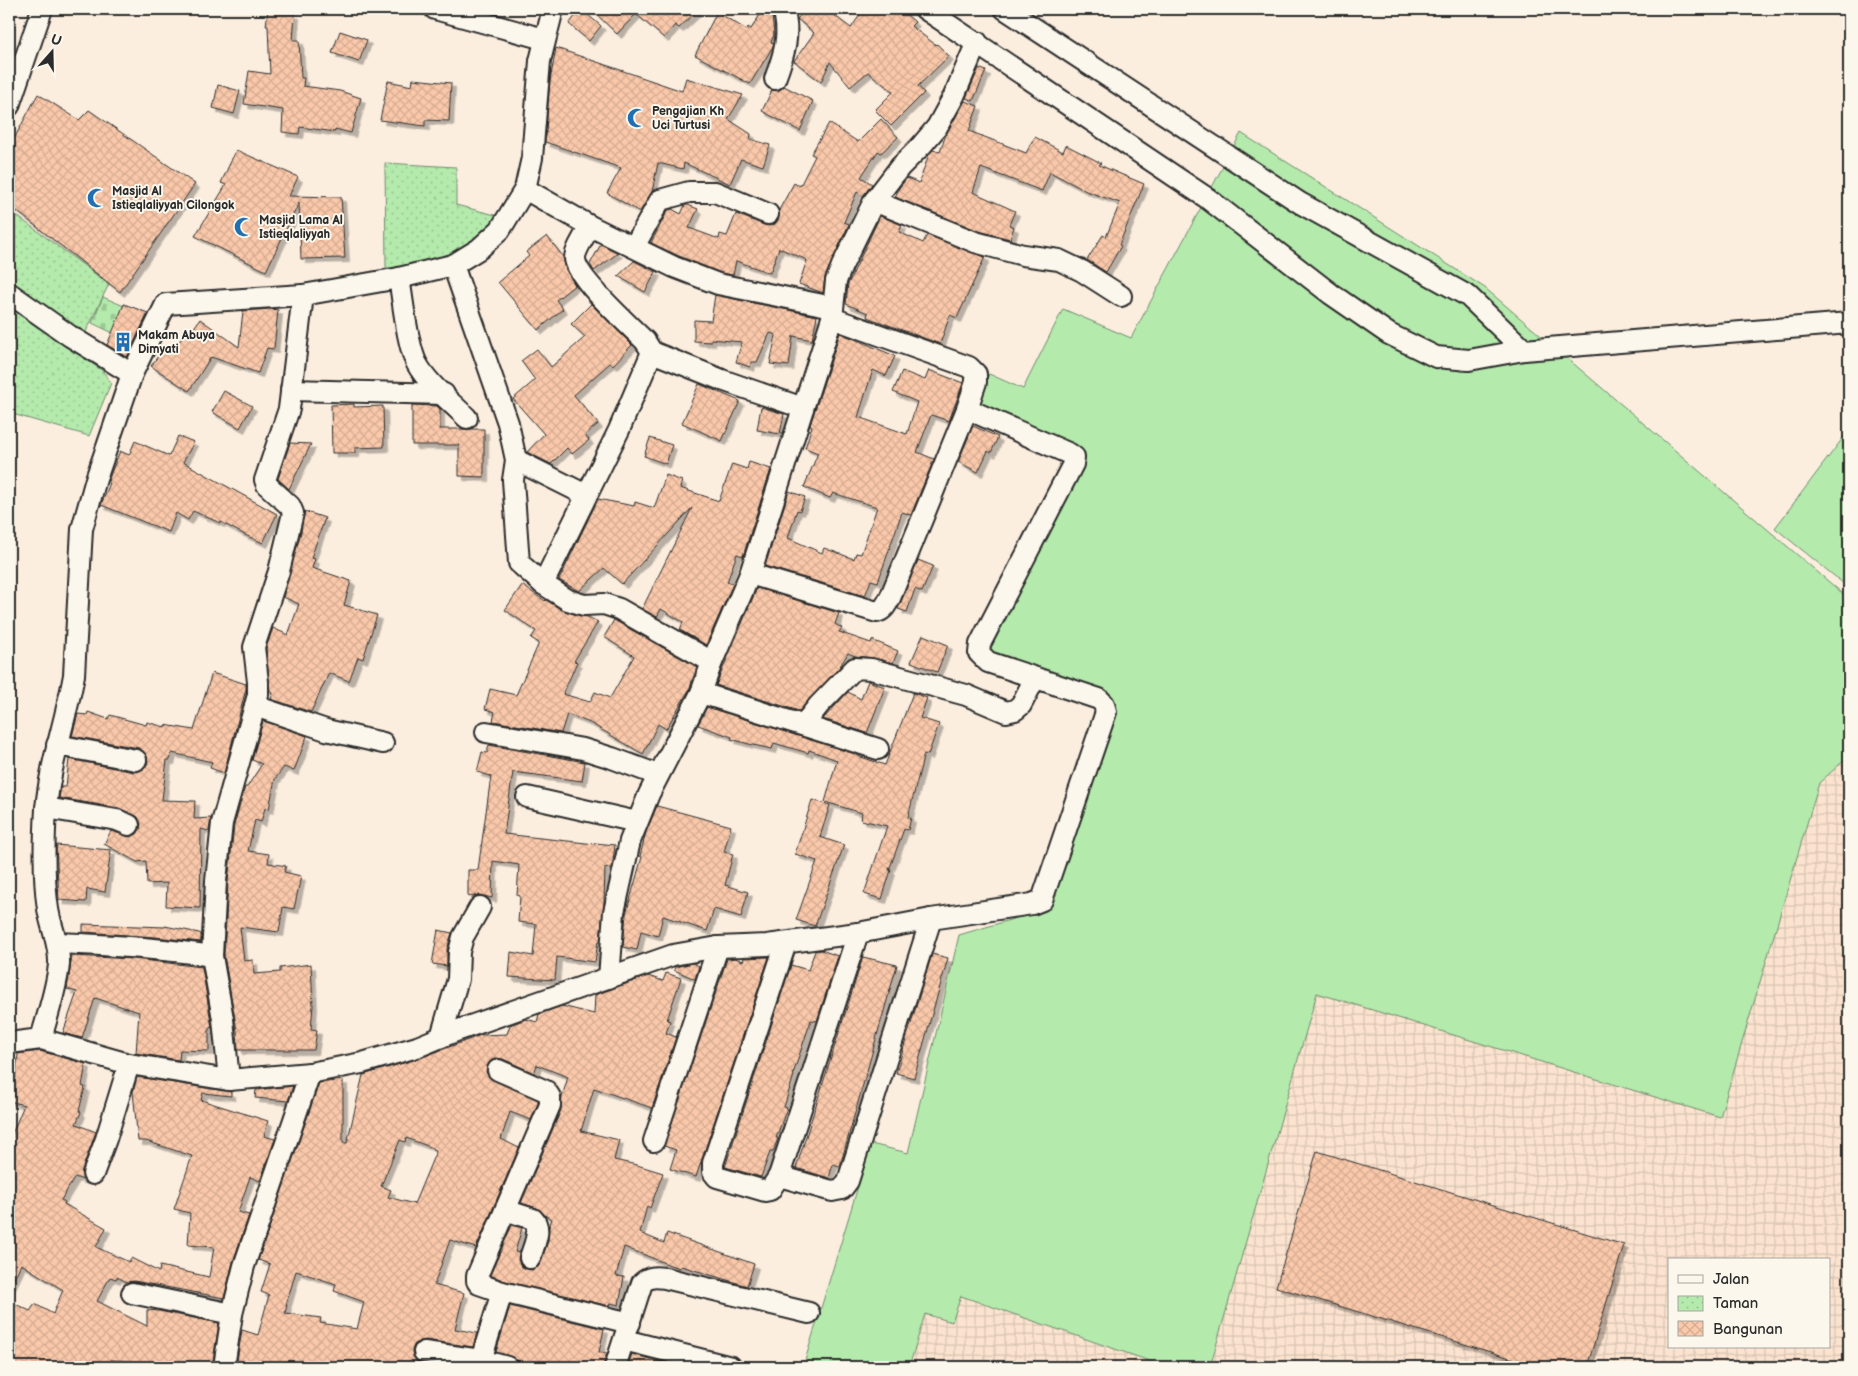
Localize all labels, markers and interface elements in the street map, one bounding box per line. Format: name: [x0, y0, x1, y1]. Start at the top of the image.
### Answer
north arrow: [28, 28, 78, 78]
text: U: [49, 31, 64, 50]
place label: Pengajian Kh Uci Turtusi: [652, 104, 724, 133]
mosque icon: Pengajian Kh Uci Turtusi: [626, 107, 648, 129]
place label: Masjid Al Istieqlaliyyah Cilongok: [112, 184, 235, 213]
mosque icon: Masjid Al Istieqlaliyyah Cilongok: [86, 187, 108, 209]
place label: Masjid Lama Al Istieqlaliyyah: [259, 213, 343, 242]
mosque icon: Masjid Lama Al Istieqlaliyyah: [233, 216, 255, 238]
place label: Makam Abuya Dimyati: [138, 328, 215, 357]
building icon: Makam Abuya Dimyati: [112, 331, 134, 353]
legend: [1668, 1258, 1830, 1348]
text: Jalan: [1713, 1270, 1749, 1289]
text: Taman: [1713, 1294, 1758, 1313]
text: Bangunan: [1713, 1320, 1783, 1339]

